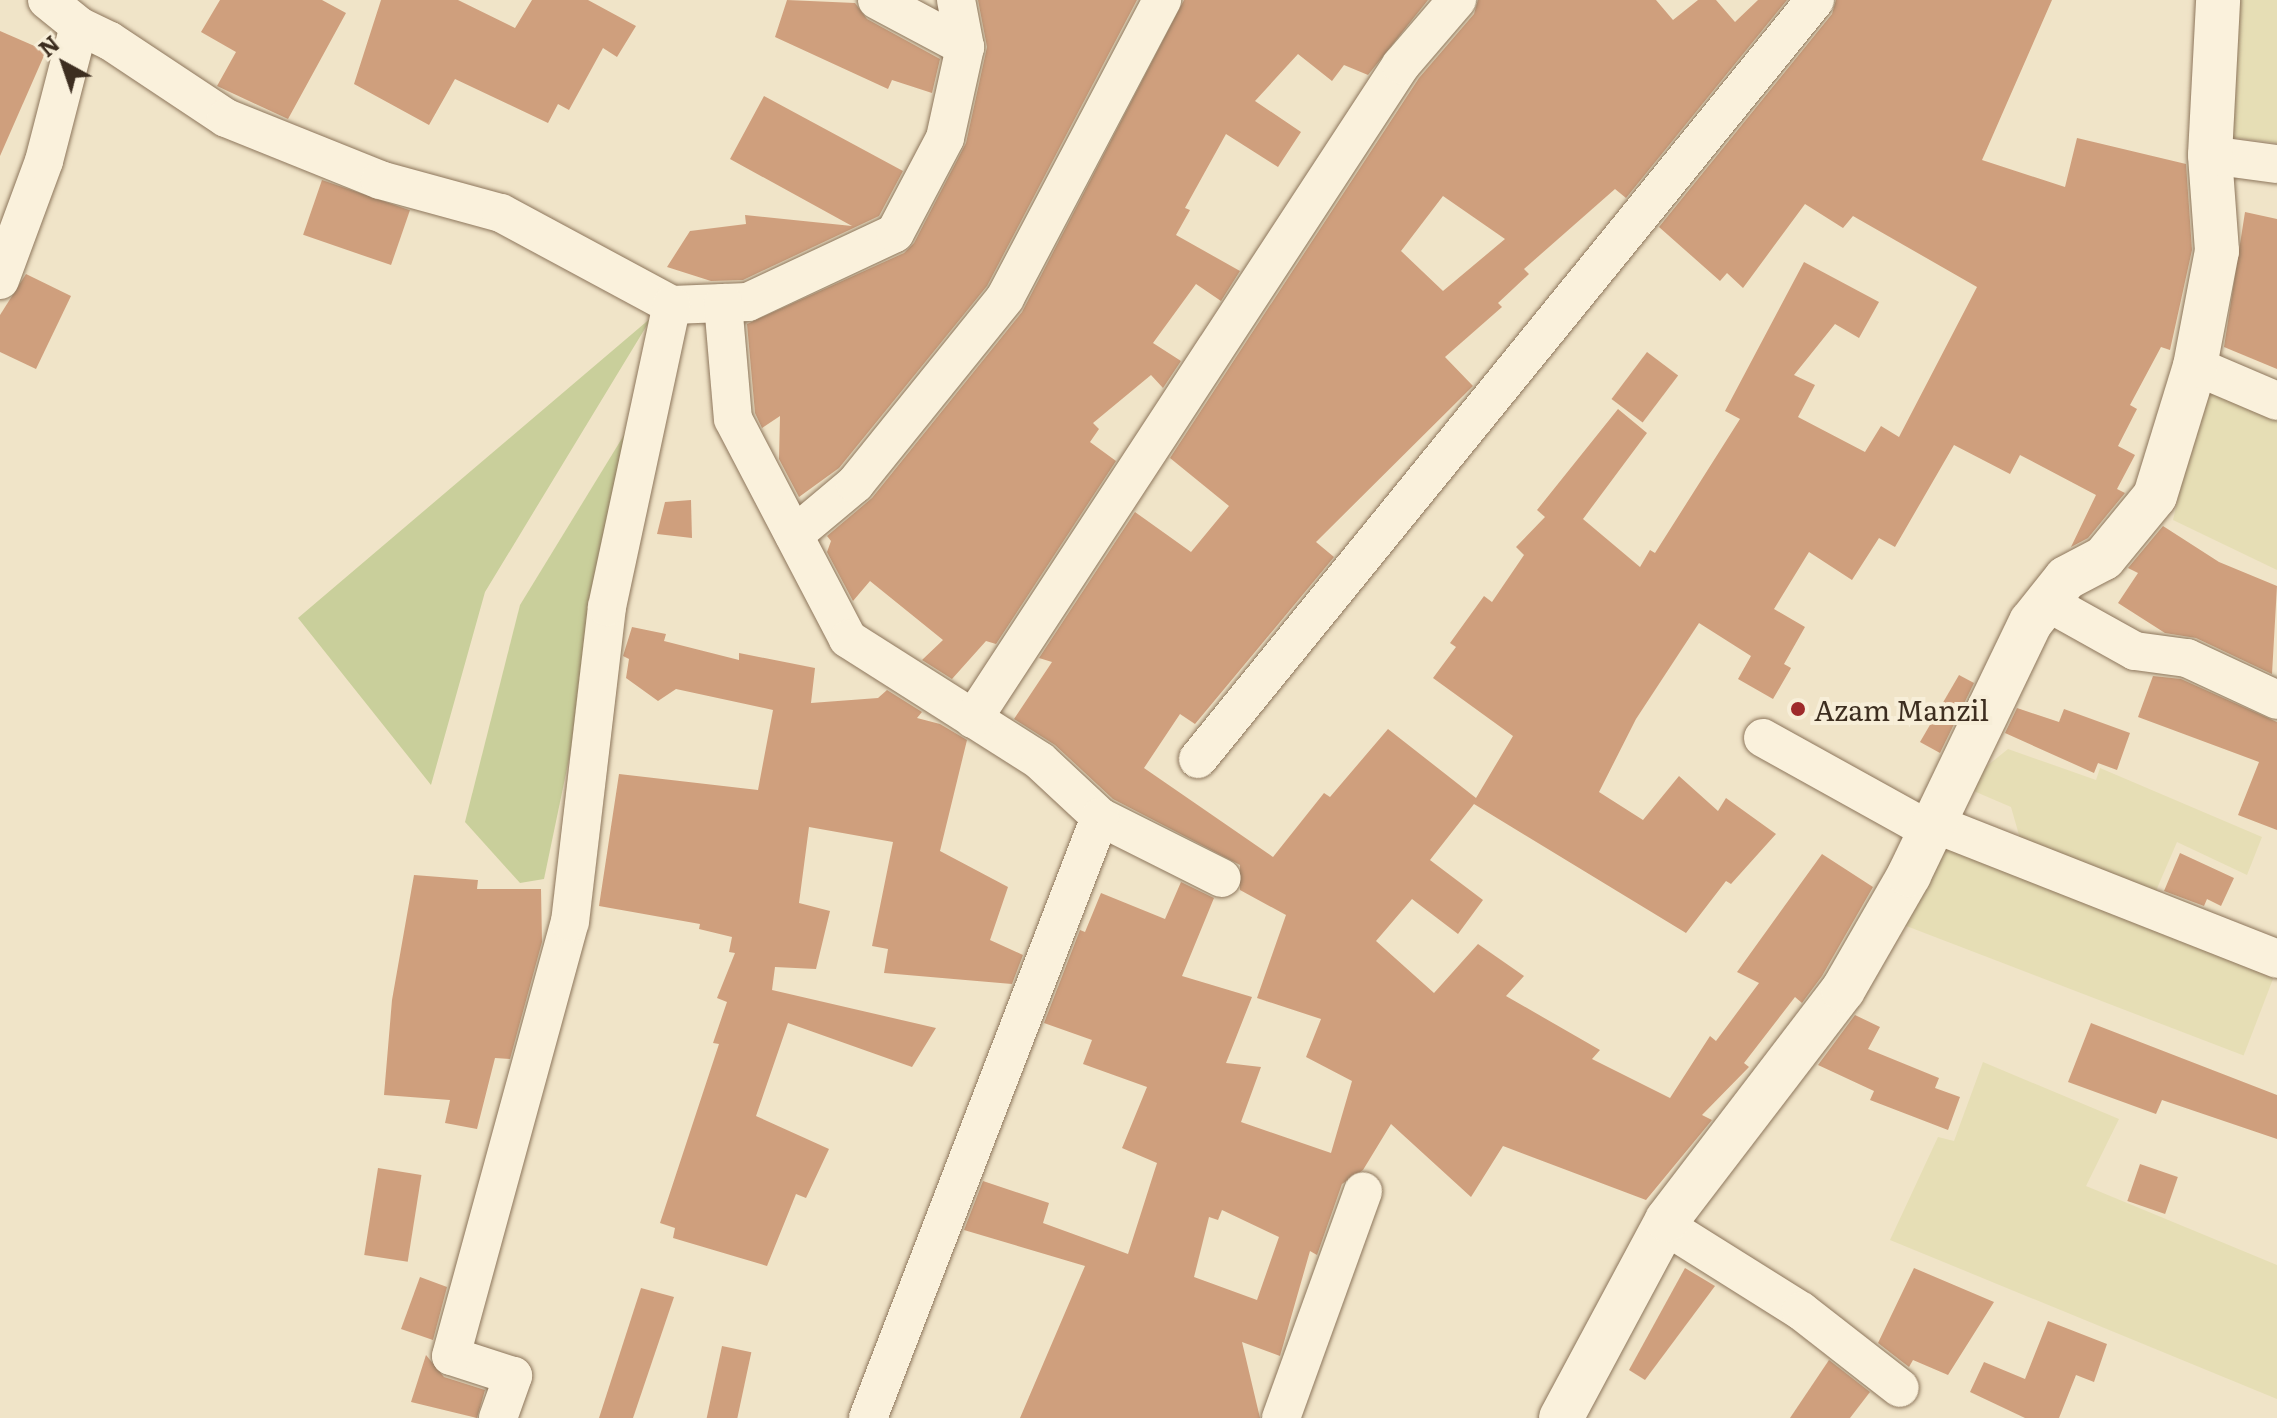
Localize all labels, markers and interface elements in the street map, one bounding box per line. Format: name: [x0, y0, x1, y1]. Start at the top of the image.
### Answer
north arrow: [24, 24, 104, 104]
text: N: [31, 27, 66, 64]
place label: Azam Manzil: [1814, 692, 1989, 726]
marker: Azam Manzil: [1789, 700, 1807, 718]

